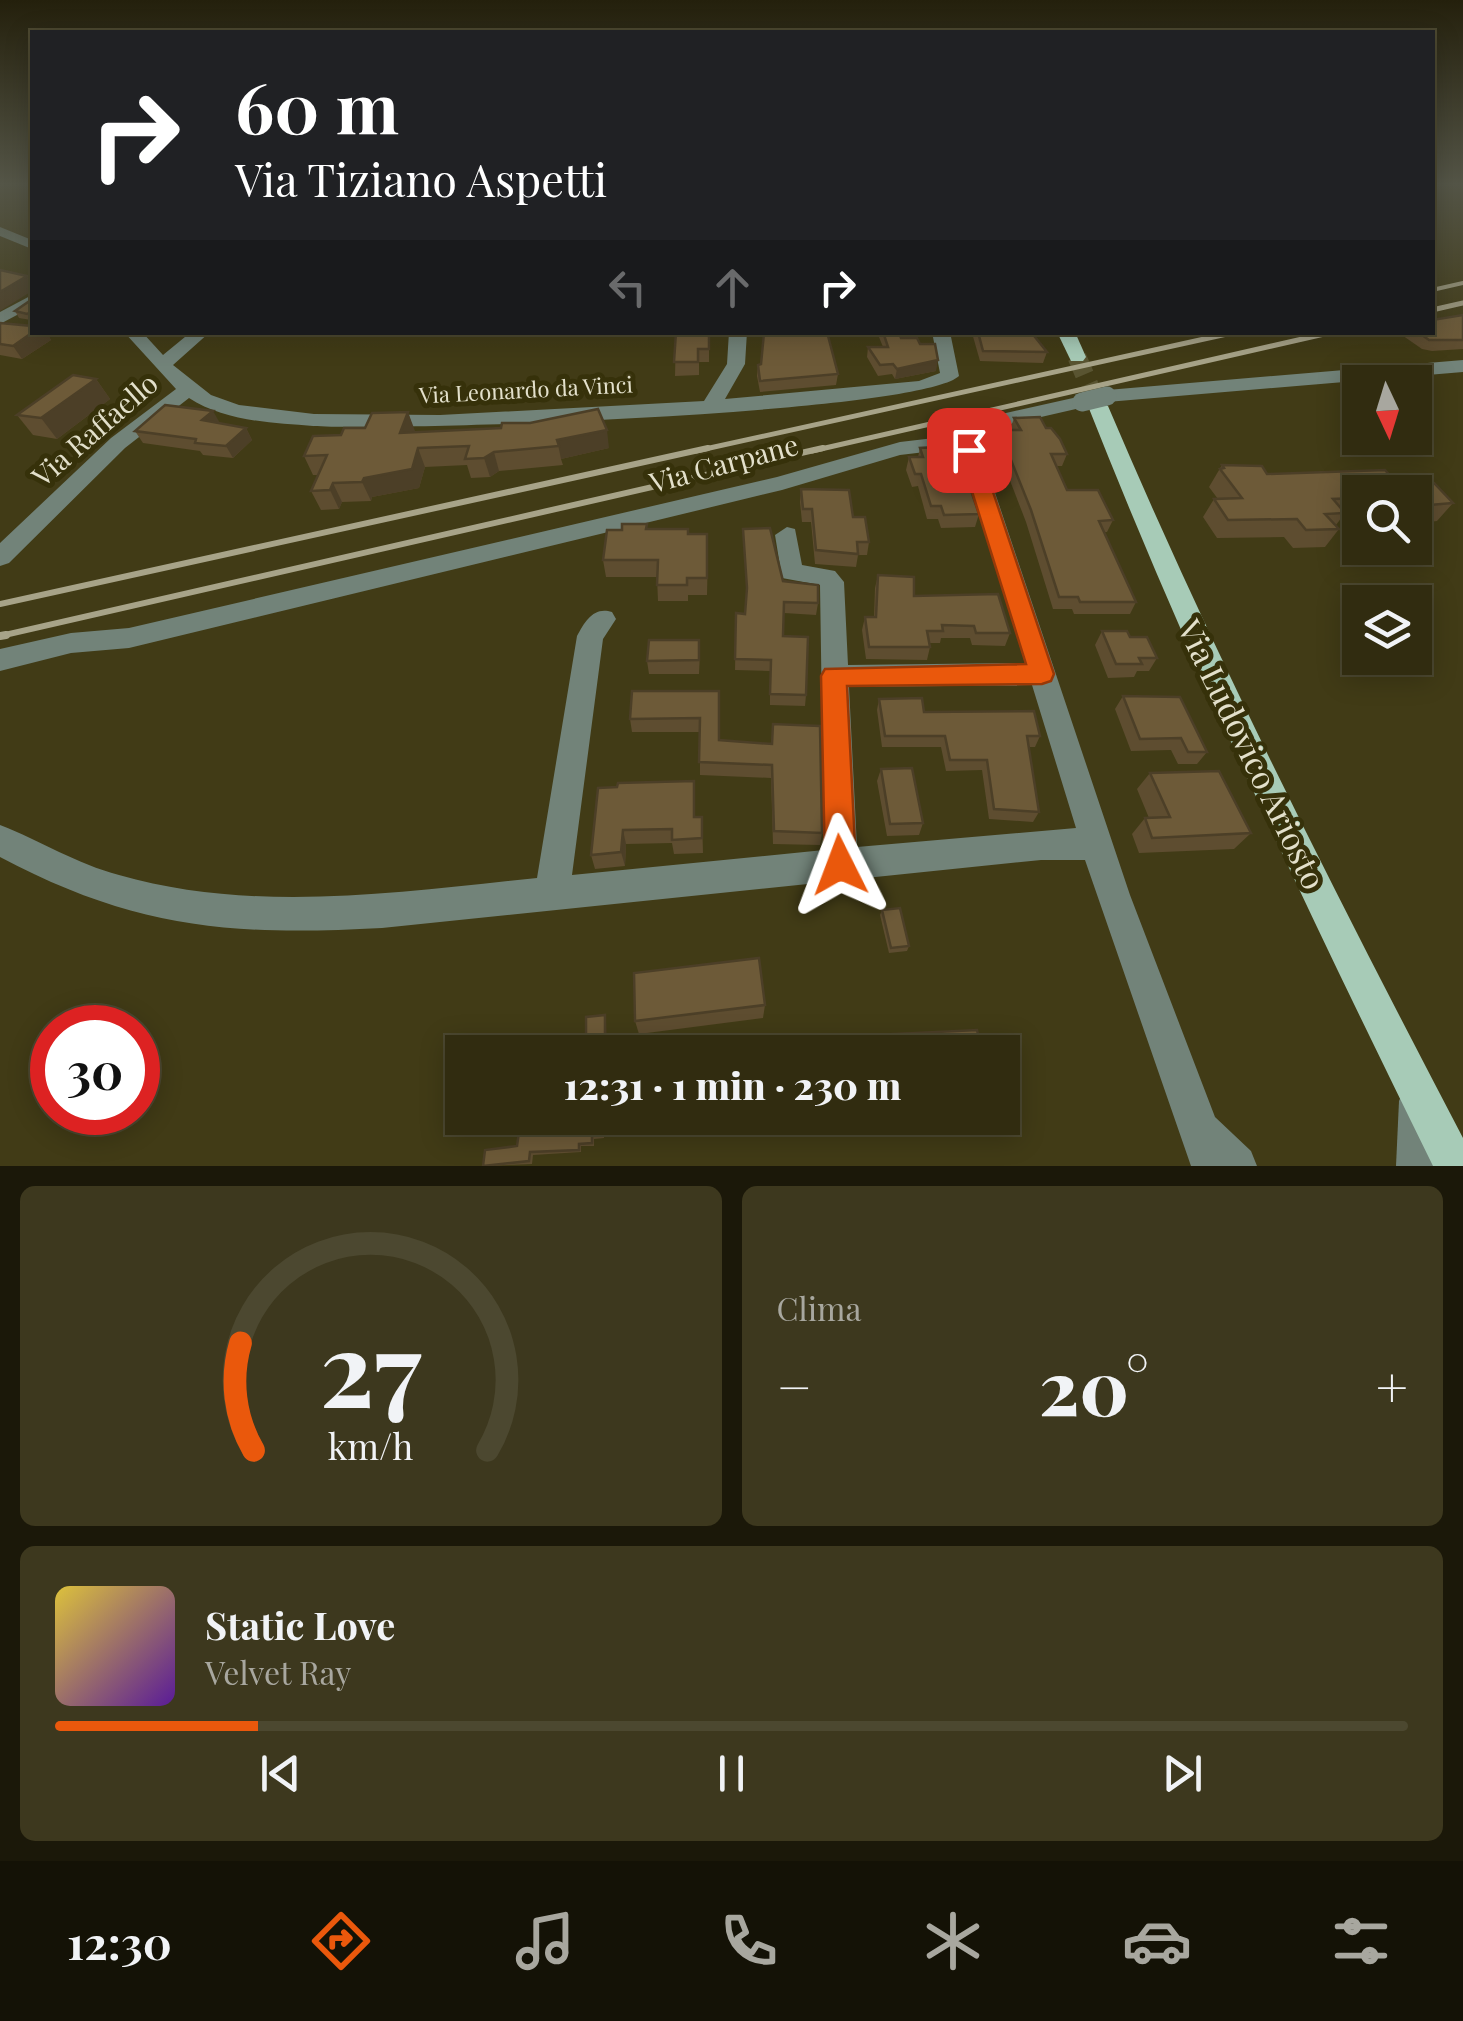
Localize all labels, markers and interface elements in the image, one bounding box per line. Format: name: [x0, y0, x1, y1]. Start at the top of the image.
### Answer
text: 60 m: [235, 58, 399, 152]
icon: right: [70, 70, 200, 200]
text: Via Tiziano Aspetti: [235, 148, 607, 208]
icon: left: [600, 260, 655, 315]
icon: ahead: [705, 260, 760, 315]
icon: right: [810, 260, 865, 315]
street label: Via Raffaello: [23, 364, 165, 494]
north arrow: [1342, 365, 1432, 455]
map controls: [1342, 365, 1432, 675]
street label: Via Leonardo da Vinci: [417, 368, 634, 410]
pin: [927, 408, 1012, 493]
icon: arrive: [942, 423, 997, 478]
street label: Via Carpane: [644, 425, 802, 500]
button: search: [1342, 475, 1432, 565]
button: layers: [1342, 585, 1432, 675]
street label: Via Ludovico Ariosto: [1169, 611, 1337, 896]
position arrow: [788, 813, 892, 917]
speed limit sign: 30: [30, 1005, 160, 1135]
text: 12:31 · 1 min · 230 m: [564, 1059, 901, 1110]
text: Clima: [777, 1286, 861, 1329]
text: 27: [320, 1295, 422, 1434]
text: 20°: [1039, 1335, 1149, 1435]
text: −: [777, 1348, 812, 1422]
text: +: [1376, 1348, 1408, 1422]
text: km/h: [328, 1421, 414, 1469]
text: Static Love: [205, 1599, 395, 1650]
text: Velvet Ray: [205, 1650, 352, 1693]
icon: previous: [253, 1746, 308, 1801]
icon: pause: [704, 1746, 759, 1801]
icon: next: [1155, 1746, 1210, 1801]
icon: directions: [306, 1906, 376, 1976]
icon: music: [510, 1906, 580, 1976]
icon: phone: [714, 1906, 784, 1976]
icon: climate: [918, 1906, 988, 1976]
icon: car: [1122, 1906, 1192, 1976]
icon: filters: [1326, 1906, 1396, 1976]
text: 12:30: [67, 1911, 172, 1971]

